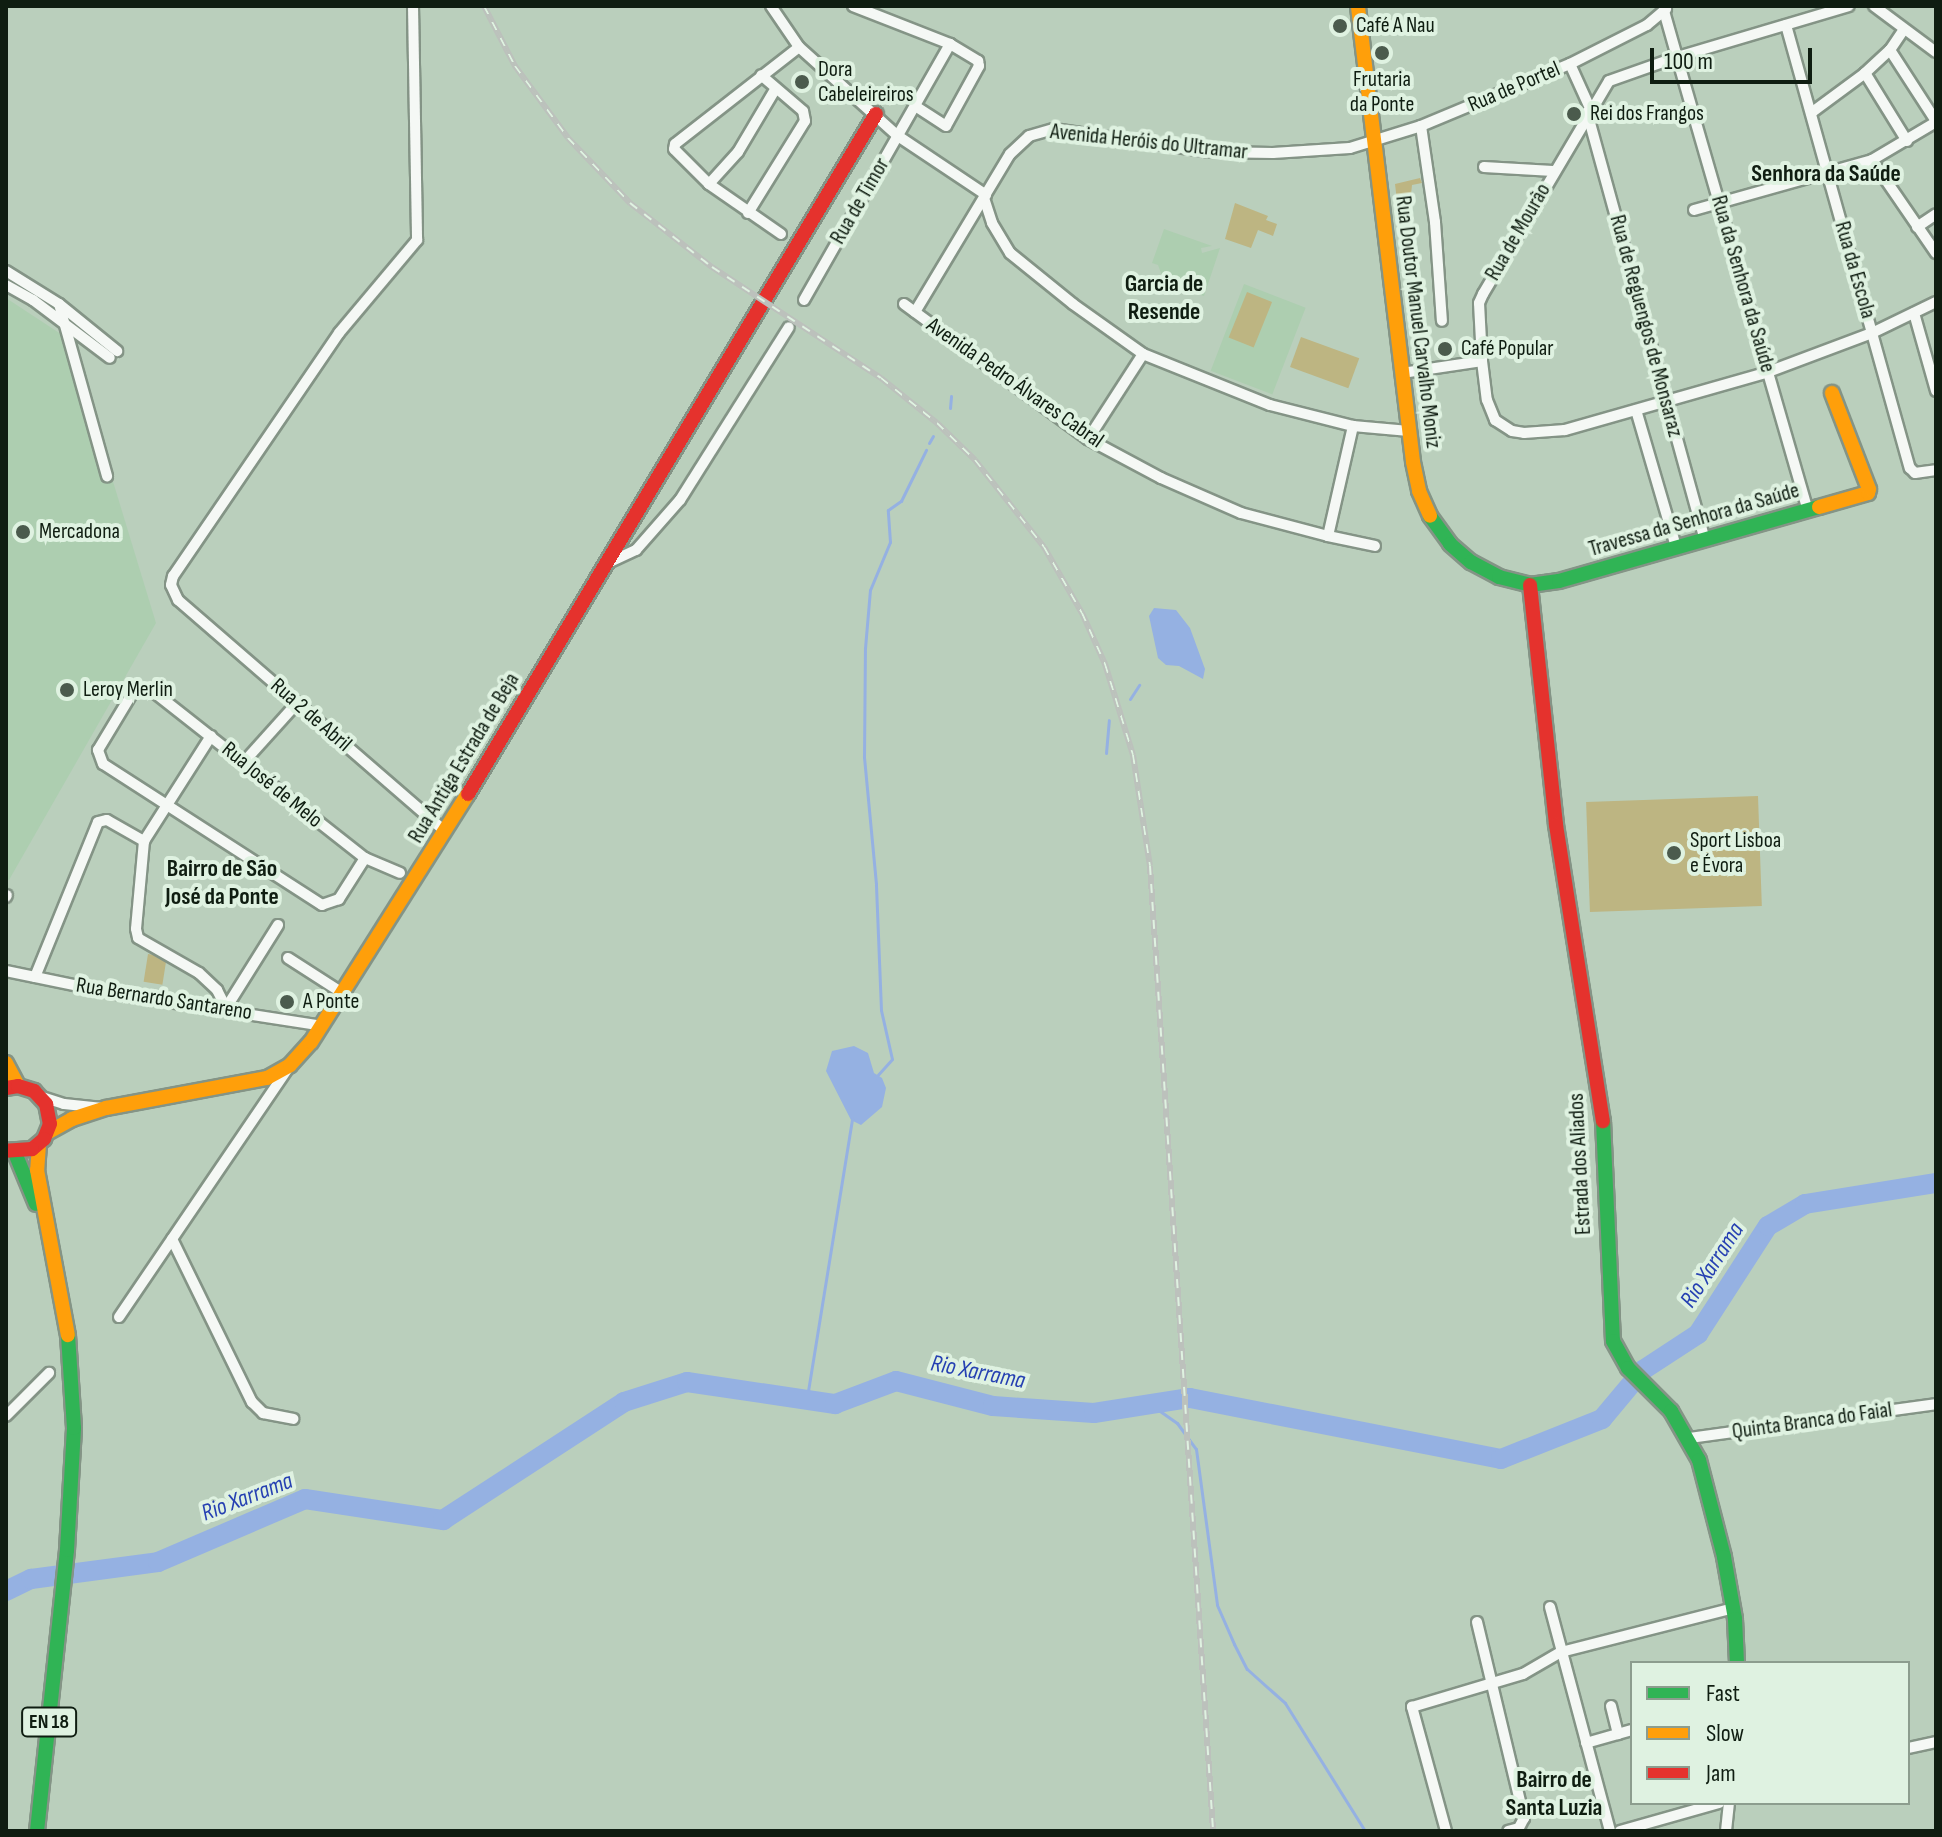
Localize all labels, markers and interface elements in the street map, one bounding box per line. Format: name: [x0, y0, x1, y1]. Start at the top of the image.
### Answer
place label: Café A Nau: [1356, 13, 1435, 39]
marker: Café A Nau: [1331, 17, 1349, 35]
scale bar: [1654, 32, 1816, 82]
marker: Frutaria da Ponte: [1373, 44, 1391, 62]
text: 100 m: [1664, 47, 1713, 76]
place label: Dora Cabeleireiros: [818, 56, 914, 108]
street label: Rua de Portel: [1464, 56, 1564, 118]
place label: Frutaria da Ponte: [1350, 66, 1414, 118]
marker: Dora Cabeleireiros: [793, 73, 811, 91]
place label: Rei dos Frangos: [1590, 101, 1704, 127]
marker: Rei dos Frangos: [1565, 105, 1583, 123]
street label: Avenida Heróis do Ultramar: [1049, 119, 1249, 165]
street label: Rua de Timor: [825, 153, 895, 249]
district label: Senhora da Saúde: [1751, 160, 1901, 188]
street label: Rua de Mourão: [1480, 179, 1556, 285]
street label: Rua da Senhora da Saúde: [1705, 192, 1781, 376]
street label: Rua Doutor Manuel Carvalho Moniz: [1389, 194, 1447, 450]
street label: Rua de Reguengos de Monsaraz: [1604, 212, 1688, 440]
street label: Rua da Escola: [1829, 218, 1881, 322]
district label: Garcia de Resende: [1125, 270, 1203, 326]
street label: Avenida Pedro Álvares Cabral: [921, 312, 1109, 454]
place label: Café Popular: [1461, 336, 1554, 362]
marker: Café Popular: [1436, 340, 1454, 358]
street label: Travessa da Senhora da Saúde: [1586, 477, 1802, 563]
place label: Mercadona: [39, 519, 120, 545]
marker: Mercadona: [14, 523, 32, 541]
street label: Rua Antiga Estrada de Beja: [403, 668, 525, 848]
street label: Rua 2 de Abril: [265, 673, 357, 757]
place label: Leroy Merlin: [83, 677, 173, 703]
marker: Leroy Merlin: [58, 681, 76, 699]
street label: Rua José de Melo: [216, 736, 328, 834]
place label: Sport Lisboa e Évora: [1690, 827, 1781, 878]
marker: Sport Lisboa e Évora: [1665, 844, 1683, 862]
district label: Bairro de São José da Ponte: [165, 855, 279, 911]
street label: Rua Bernardo Santareno: [74, 972, 254, 1026]
place label: A Ponte: [303, 989, 359, 1015]
marker: A Ponte: [278, 993, 296, 1011]
street label: Estrada dos Aliados: [1563, 1092, 1597, 1236]
water label: Rio Xarrama: [1674, 1217, 1750, 1313]
water label: Rio Xarrama: [928, 1349, 1028, 1395]
street label: Quinta Branca do Faial: [1730, 1397, 1894, 1445]
water label: Rio Xarrama: [197, 1466, 297, 1528]
legend: [1630, 1661, 1910, 1805]
text: Fast: [1706, 1679, 1740, 1708]
road number: EN 18: [21, 1706, 77, 1738]
text: Slow: [1706, 1719, 1744, 1748]
text: Jam: [1706, 1759, 1736, 1788]
district label: Bairro de Santa Luzia: [1506, 1766, 1602, 1822]

